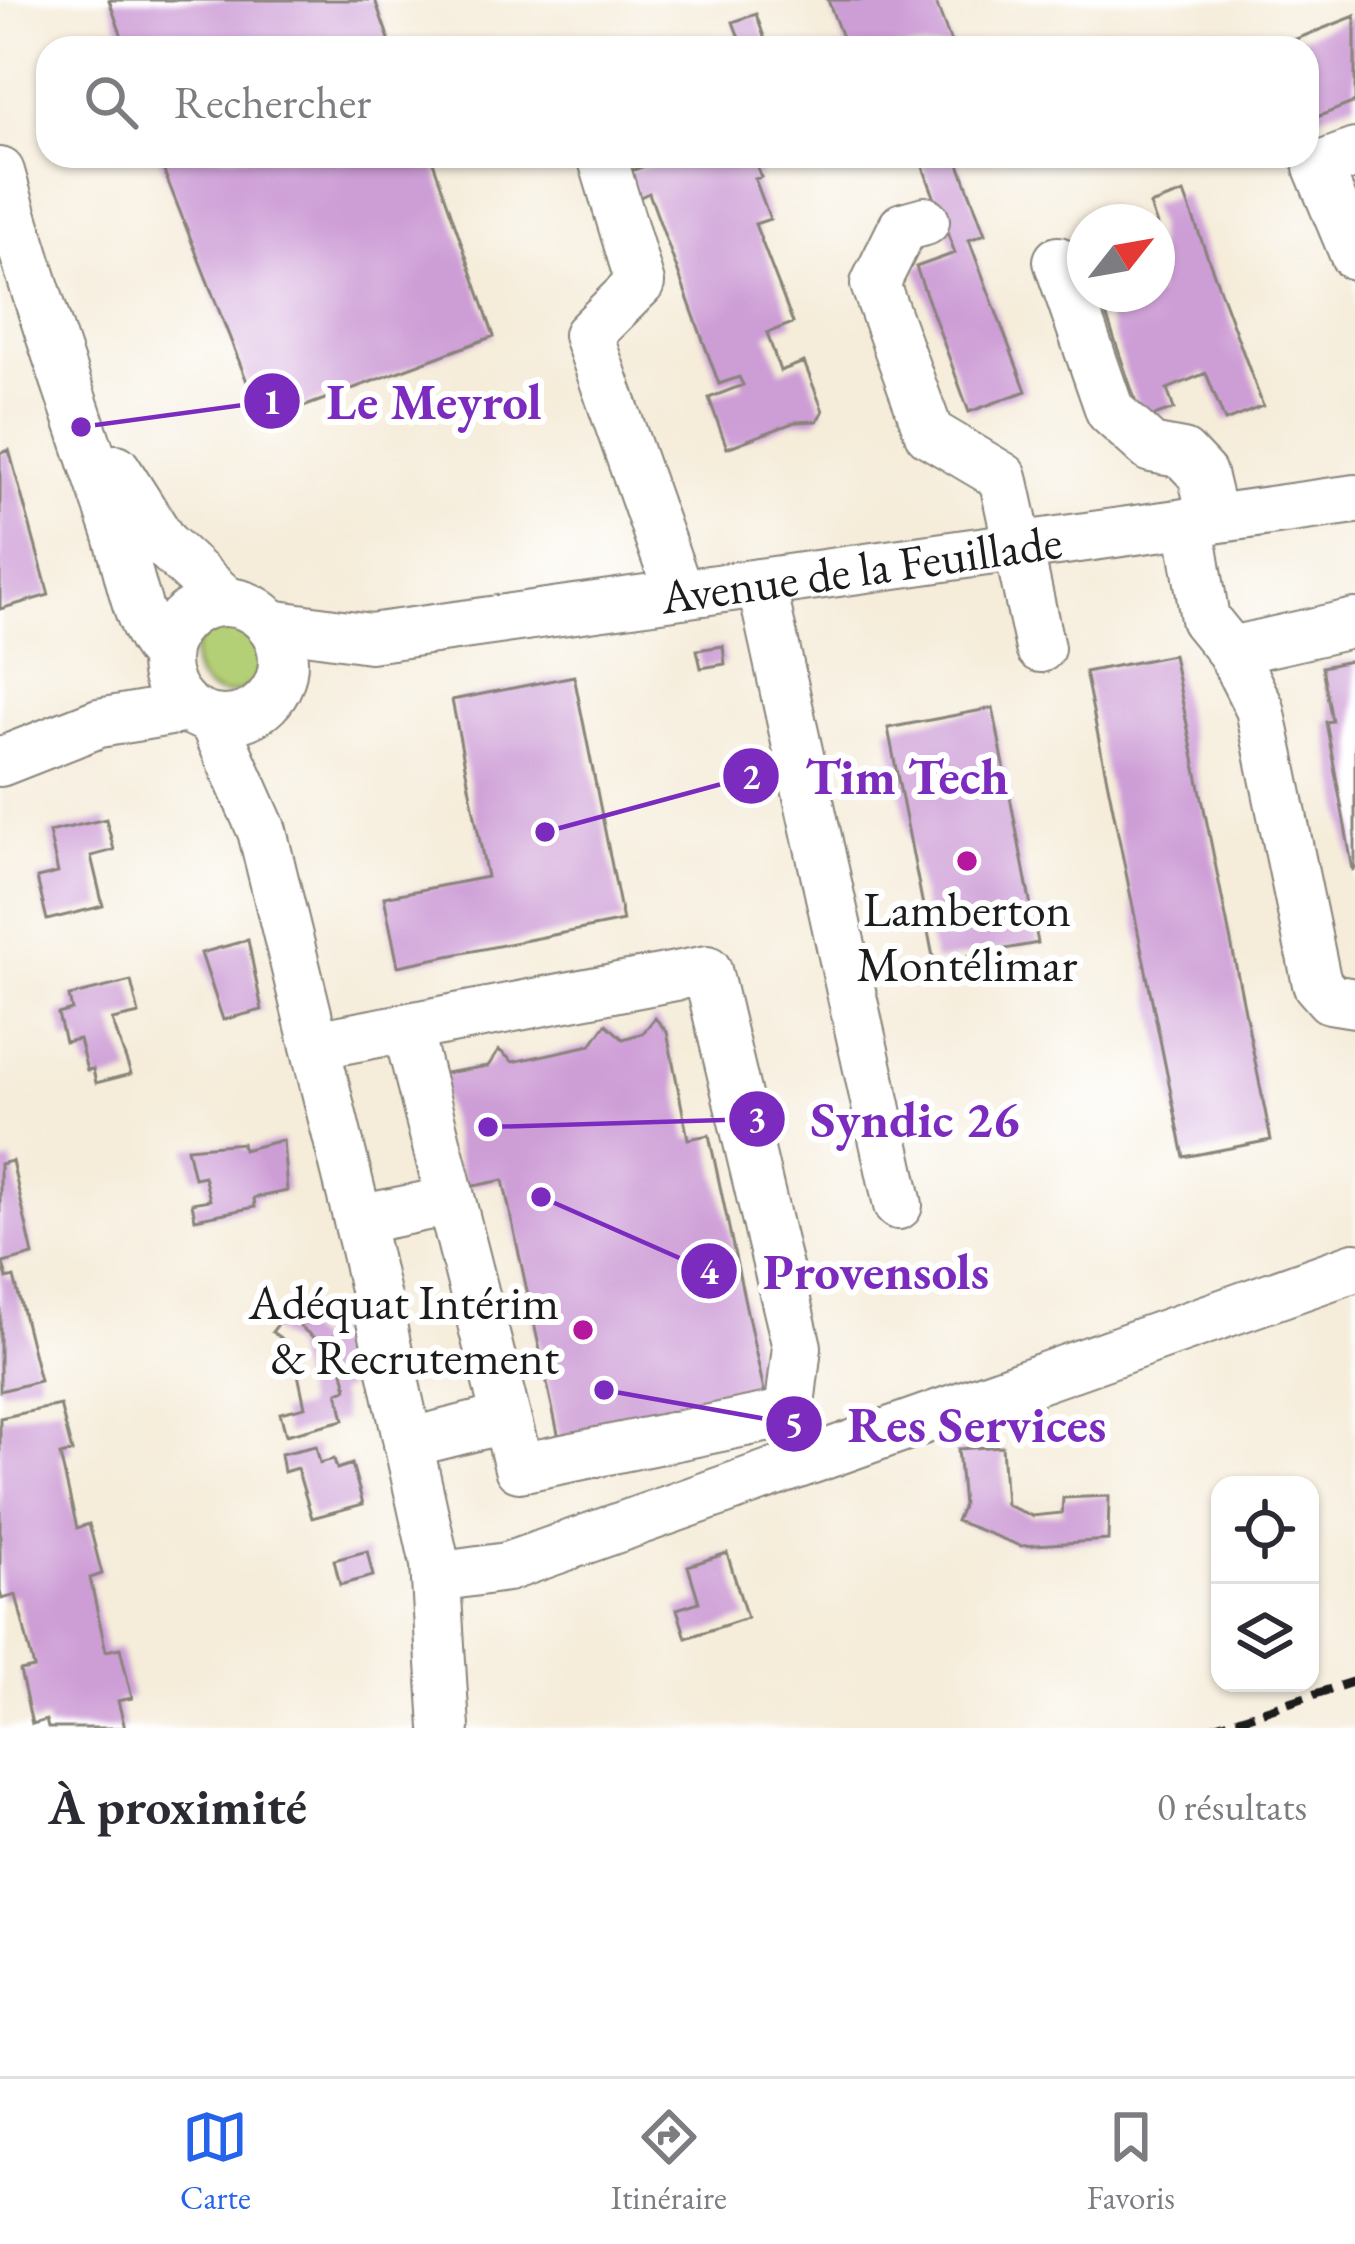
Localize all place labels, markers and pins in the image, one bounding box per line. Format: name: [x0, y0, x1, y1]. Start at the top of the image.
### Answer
callout: Le Meyrol: [242, 358, 565, 445]
callout: Tim Tech: [721, 733, 1033, 820]
marker: Lamberton Montélimar: [954, 848, 980, 874]
place label: Lamberton Montélimar: [857, 878, 1078, 995]
callout: Syndic 26: [727, 1075, 1044, 1162]
callout: Provensols: [679, 1228, 1014, 1315]
place label: Adéquat Intérim & Recrutement: [247, 1271, 559, 1388]
marker: Adéquat Intérim & Recrutement: [570, 1317, 596, 1343]
callout: Res Services: [764, 1381, 1131, 1468]

